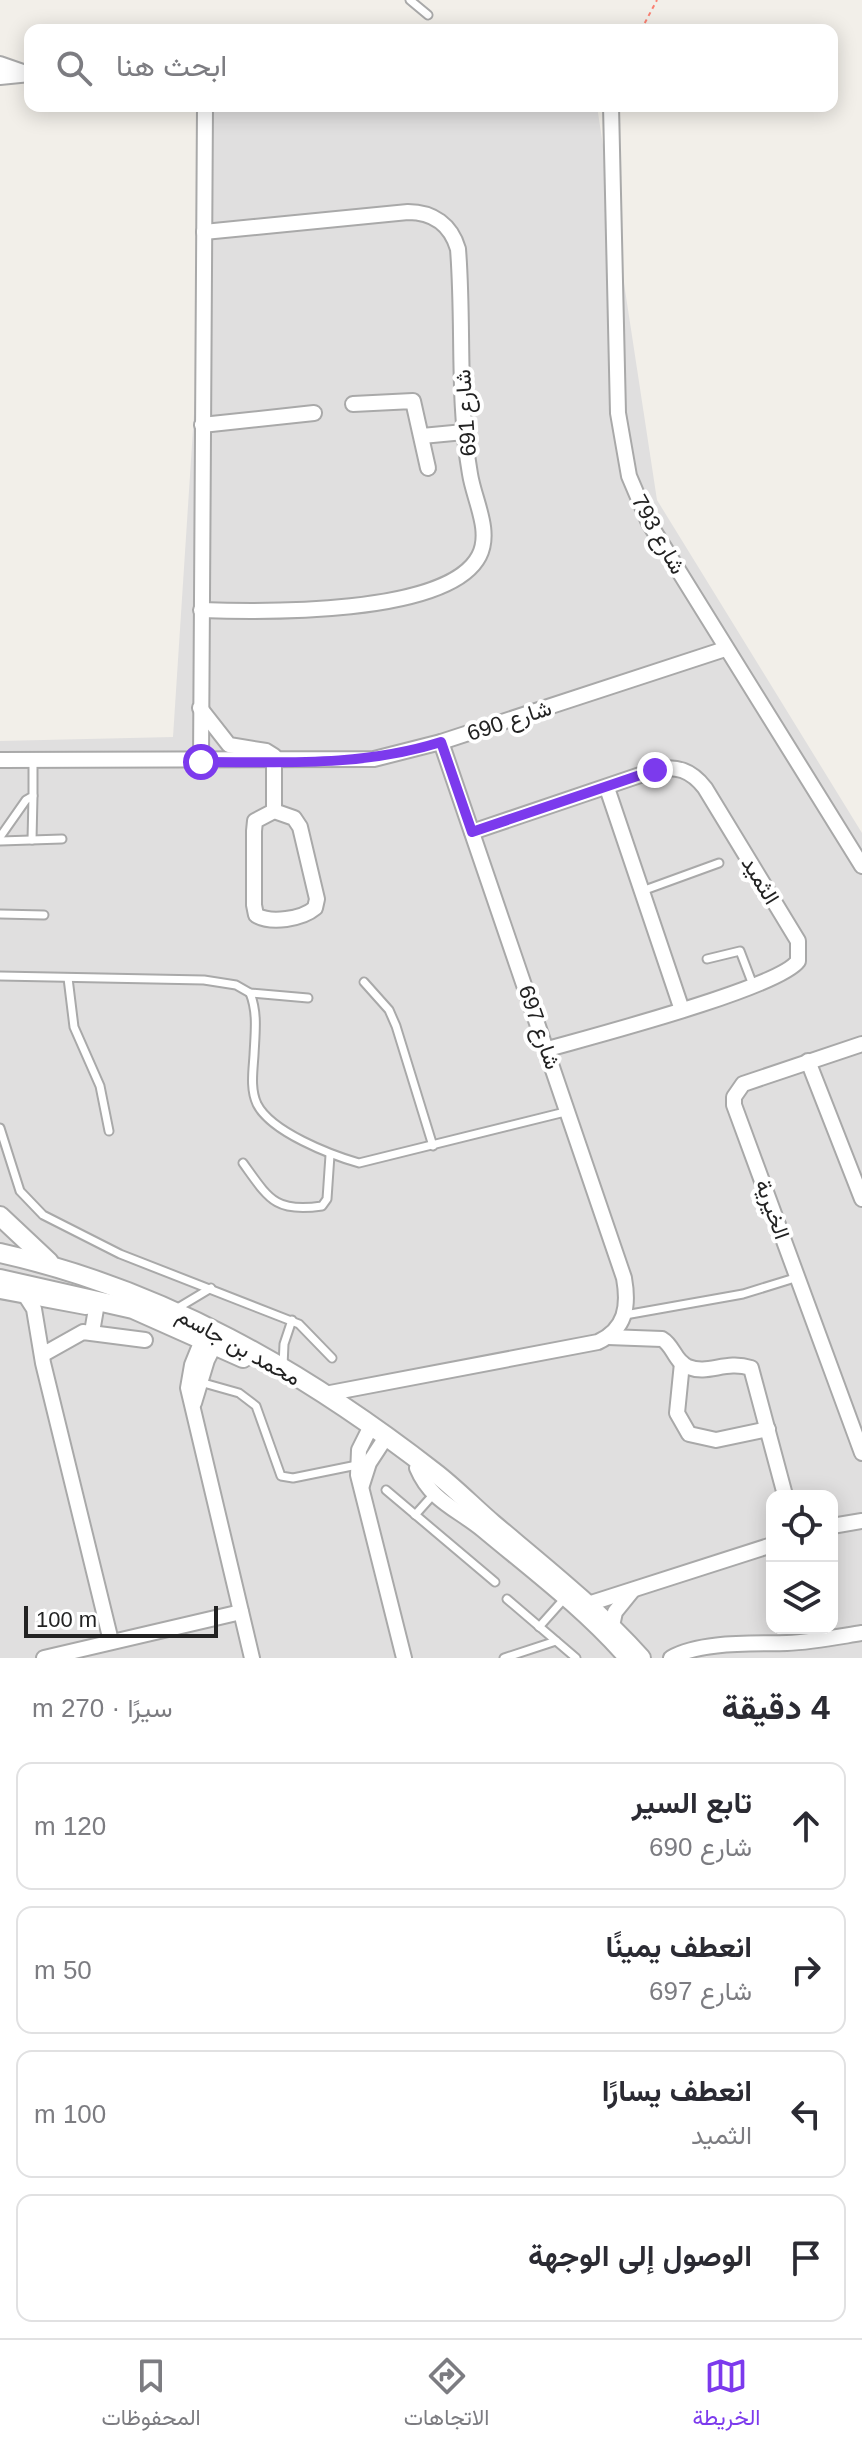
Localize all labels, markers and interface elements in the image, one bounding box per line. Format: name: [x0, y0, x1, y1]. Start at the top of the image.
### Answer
search box: [24, 24, 838, 112]
icon: search: [52, 46, 96, 90]
text: ابحث هنا: [116, 49, 227, 82]
street label: شارع 691: [450, 369, 483, 457]
street label: شارع 793: [625, 490, 691, 579]
street label: شارع 690: [464, 695, 555, 748]
route start: [183, 744, 219, 780]
route end: [637, 752, 673, 788]
street label: الثميد: [737, 852, 785, 909]
street label: شارع 697: [512, 982, 566, 1073]
street label: الخيرية: [749, 1176, 795, 1243]
street label: محمد بن جاسم: [172, 1302, 305, 1392]
map controls: [766, 1490, 838, 1634]
button: locate: [766, 1490, 838, 1562]
button: layers: [766, 1562, 838, 1634]
scale bar: [24, 1602, 218, 1638]
text: 100 m: [36, 1607, 97, 1632]
text: 4 دقيقة: [721, 1688, 830, 1726]
text: سيرًا · 270 m: [32, 1693, 173, 1723]
text: تابع السير: [632, 1786, 752, 1819]
icon: ahead: [784, 1804, 828, 1848]
text: 120 m: [34, 1811, 106, 1841]
text: شارع 690: [649, 1832, 752, 1862]
text: انعطف يمينًا: [605, 1930, 752, 1963]
icon: right: [784, 1948, 828, 1992]
text: 50 m: [34, 1955, 92, 1985]
text: شارع 697: [649, 1976, 752, 2006]
text: انعطف يسارًا: [602, 2074, 752, 2107]
icon: left: [784, 2092, 828, 2136]
text: 100 m: [34, 2099, 106, 2129]
text: الثميد: [691, 2120, 752, 2150]
icon: arrive: [784, 2236, 828, 2280]
text: الوصول إلى الوجهة: [528, 2239, 752, 2272]
tab: المحفوظات: [102, 2354, 201, 2437]
tab: الاتجاهات: [404, 2354, 489, 2437]
tab: الخريطة: [692, 2354, 760, 2437]

